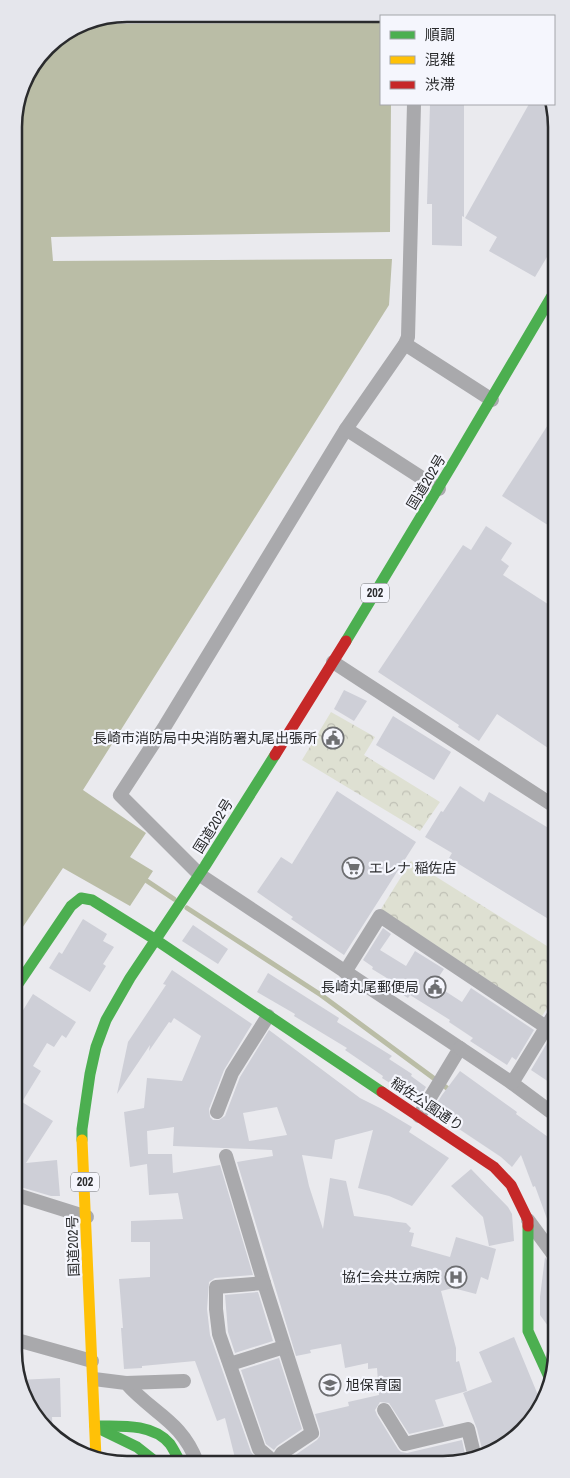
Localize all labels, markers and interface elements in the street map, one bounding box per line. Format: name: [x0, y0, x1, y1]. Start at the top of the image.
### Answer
legend: [380, 15, 555, 105]
text: 順調: [425, 24, 455, 45]
text: 混雑: [425, 49, 455, 70]
text: 渋滞: [425, 74, 455, 95]
street label: 国道202号: [403, 451, 449, 513]
road number: 202: [361, 584, 389, 602]
public building icon: 長崎市消防局中央消防署丸尾出張所: [321, 726, 345, 750]
place label: 長崎市消防局中央消防署丸尾出張所: [93, 729, 317, 747]
street label: 国道202号: [189, 795, 237, 857]
supermarket icon: エレナ 稲佐店: [341, 856, 365, 880]
place label: エレナ 稲佐店: [369, 859, 456, 877]
public building icon: 長崎丸尾郵便局: [423, 975, 447, 999]
place label: 長崎丸尾郵便局: [321, 978, 419, 996]
street label: 稲佐公園通り: [387, 1073, 467, 1135]
road number: 202: [71, 1172, 99, 1192]
street label: 国道202号: [63, 1215, 83, 1277]
hospital icon: 協仁会共立病院: [444, 1265, 468, 1289]
place label: 協仁会共立病院: [342, 1268, 440, 1286]
school or university icon: 旭保育園: [318, 1373, 342, 1397]
place label: 旭保育園: [346, 1376, 402, 1394]

